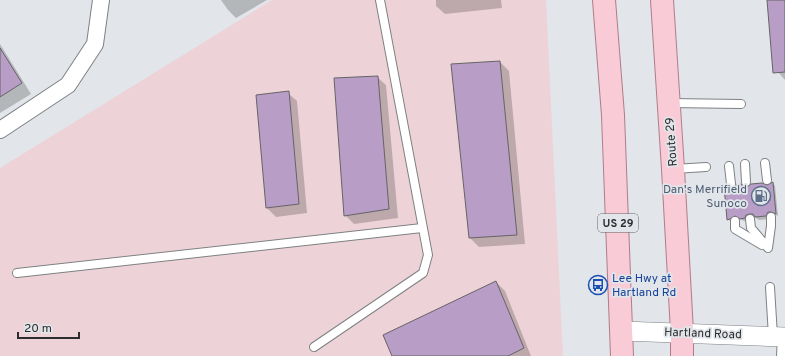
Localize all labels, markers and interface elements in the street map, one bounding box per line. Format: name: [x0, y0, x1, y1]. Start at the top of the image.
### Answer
street label: Route 29: [662, 117, 682, 167]
place label: Dan's Merrifield Sunoco: [663, 182, 747, 212]
fuel station icon: Dan's Merrifield Sunoco: [750, 185, 772, 207]
road number: US 29: [598, 214, 638, 232]
place label: Lee Hwy at Hartland Rd: [612, 271, 676, 301]
bus stop icon: Lee Hwy at Hartland Rd: [587, 274, 609, 296]
scale bar: [18, 314, 79, 340]
text: 20 m: [24, 321, 52, 337]
street label: Hartland Road: [664, 325, 742, 343]

